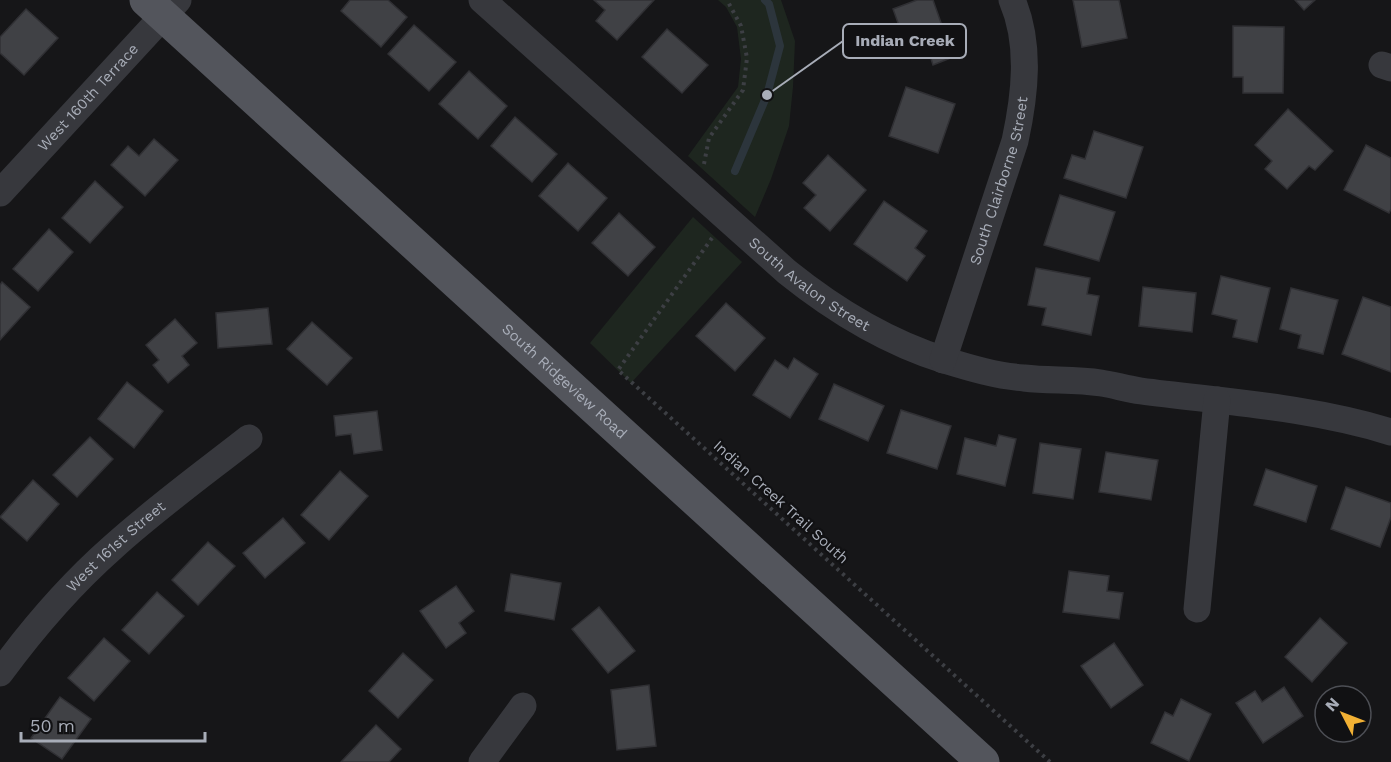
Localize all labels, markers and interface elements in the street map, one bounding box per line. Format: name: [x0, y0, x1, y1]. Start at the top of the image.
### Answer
callout: Indian Creek: [843, 24, 966, 58]
text: Indian Creek: [855, 31, 955, 50]
street label: West 160th Terrace: [34, 40, 142, 155]
street label: South Clairborne Street: [966, 95, 1032, 267]
street label: South Avalon Street: [745, 233, 874, 335]
street label: South Ridgeview Road: [498, 320, 631, 442]
street label: Indian Creek Trail South: [710, 437, 852, 567]
street label: West 161st Street: [63, 497, 170, 596]
north arrow: [1313, 684, 1373, 744]
text: N: [1321, 694, 1343, 715]
scale bar: [21, 705, 206, 743]
text: 50 m: [30, 715, 75, 736]

